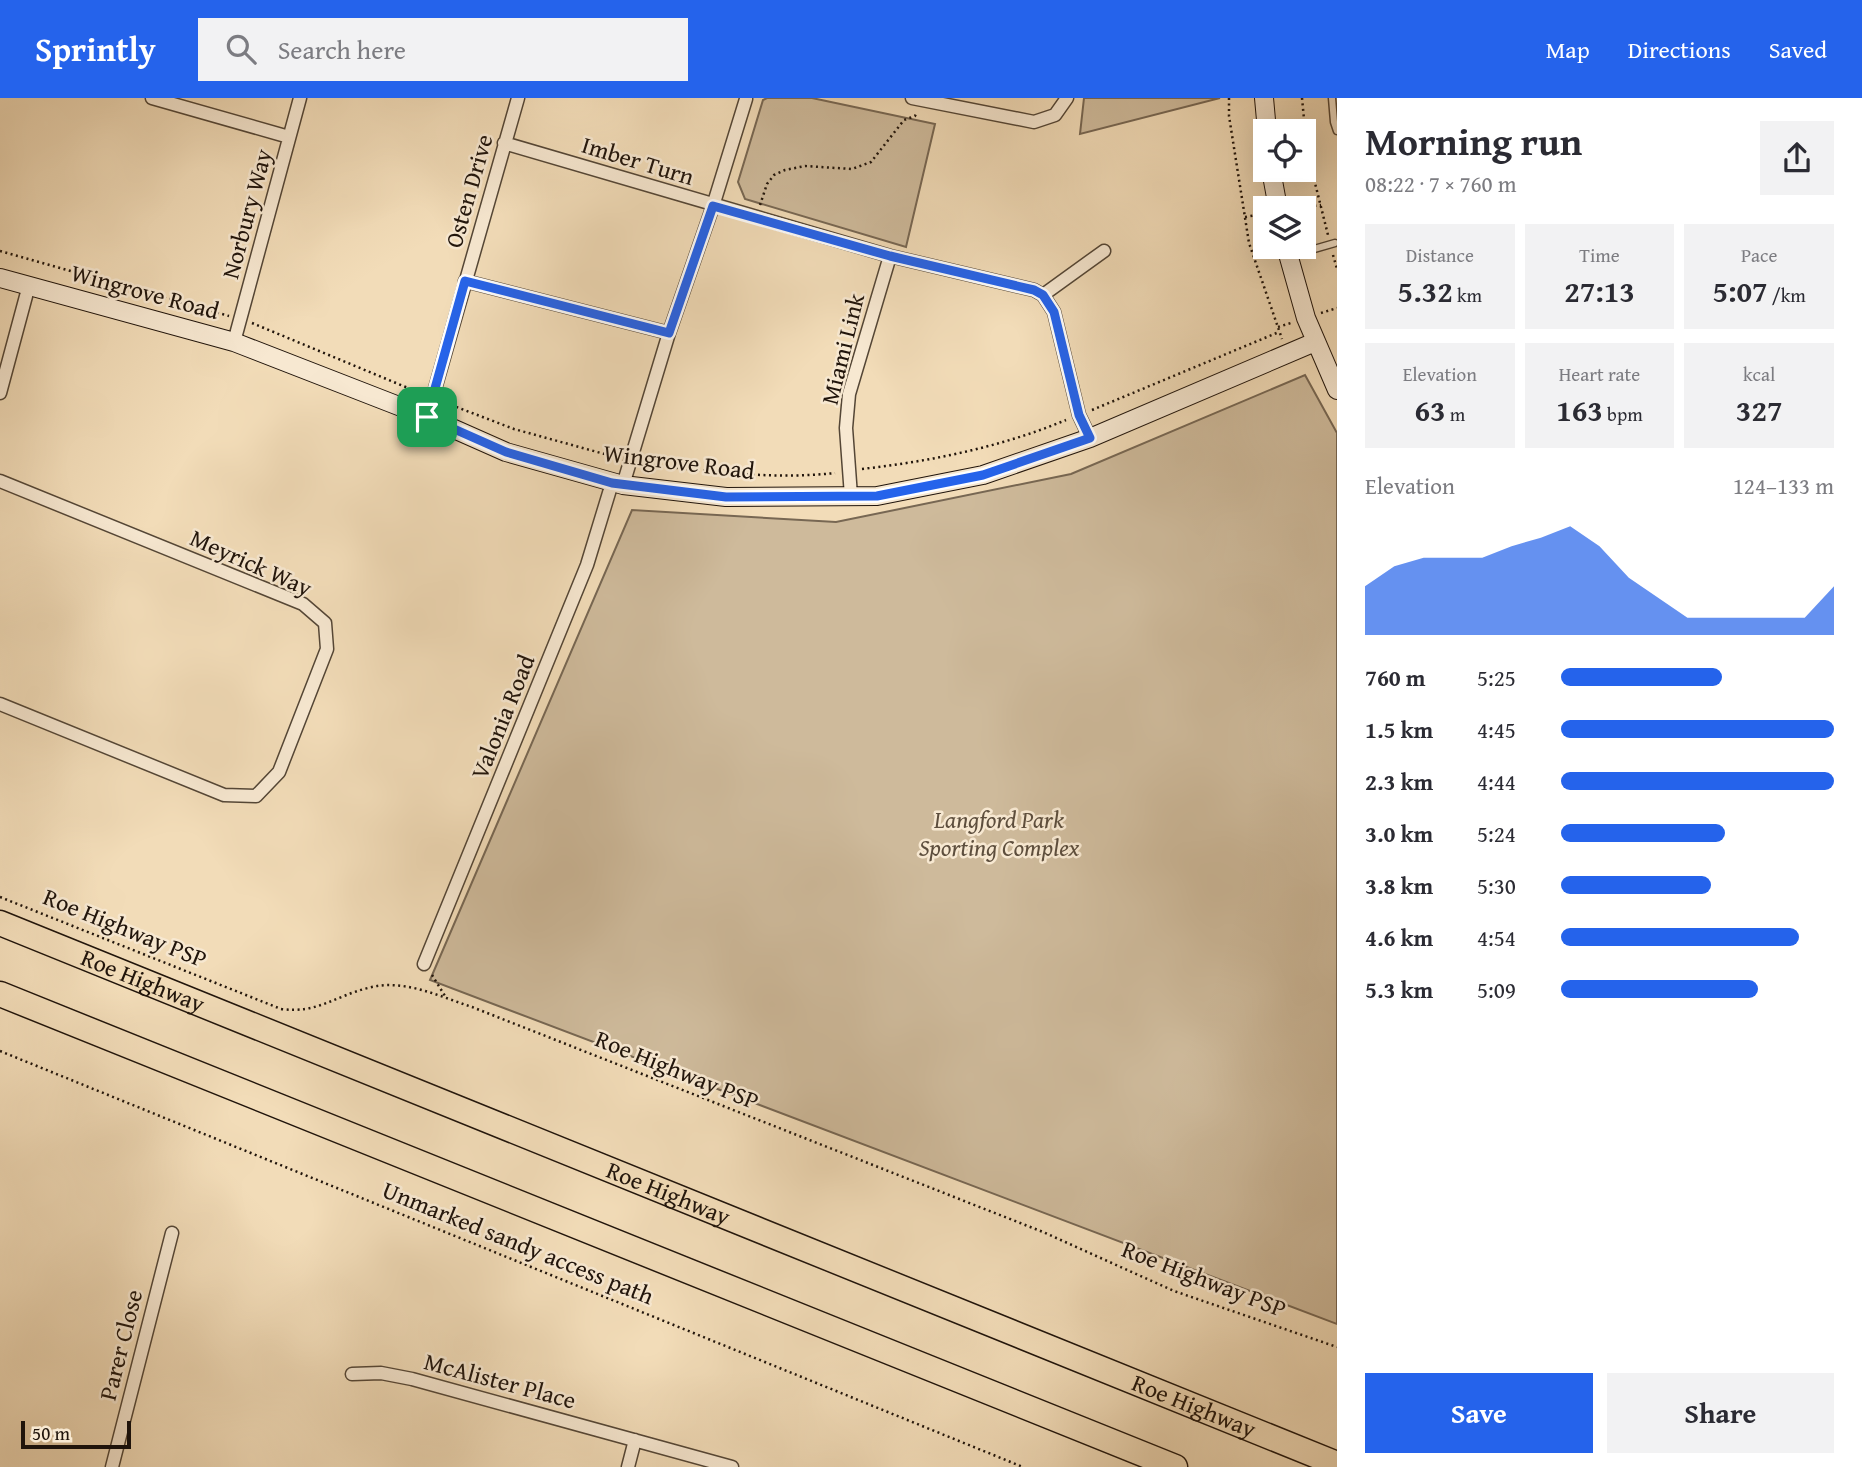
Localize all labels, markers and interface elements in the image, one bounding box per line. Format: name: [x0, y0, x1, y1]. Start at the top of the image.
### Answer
search box: [198, 18, 688, 81]
text: Sprintly: [35, 25, 156, 73]
icon: search: [222, 30, 260, 68]
text: Search here: [278, 30, 406, 69]
text: Map: [1546, 32, 1590, 67]
text: Directions: [1628, 32, 1731, 67]
text: Saved: [1769, 32, 1827, 67]
text: Morning run: [1365, 113, 1582, 169]
map controls: [1253, 119, 1316, 259]
button: locate: [1253, 119, 1316, 182]
button: share: [1760, 121, 1834, 195]
street label: Imber Turn: [578, 127, 699, 194]
street label: Osten Drive: [436, 130, 501, 252]
street label: Norbury Way: [212, 145, 281, 283]
text: 08:22 · 7 × 760 m: [1365, 167, 1517, 200]
button: layers: [1253, 196, 1316, 259]
text: Distance: [1406, 241, 1474, 269]
text: Time: [1579, 241, 1620, 269]
text: Pace: [1741, 241, 1777, 269]
street label: Wingrove Road: [67, 255, 223, 328]
text: 5.32: [1398, 269, 1453, 313]
text: 27:13: [1564, 269, 1635, 313]
text: 5:07: [1712, 269, 1768, 313]
text: km: [1453, 281, 1482, 309]
text: /km: [1768, 281, 1806, 309]
street label: Miami Link: [812, 289, 873, 408]
text: Elevation: [1403, 360, 1477, 388]
text: Heart rate: [1559, 360, 1640, 388]
text: kcal: [1743, 360, 1775, 388]
pin: [397, 387, 457, 447]
text: 63: [1414, 388, 1446, 432]
text: 163: [1556, 388, 1603, 432]
text: 327: [1736, 388, 1782, 432]
icon: arrive: [408, 398, 446, 436]
text: m: [1446, 400, 1465, 428]
text: bpm: [1603, 400, 1643, 428]
street label: Wingrove Road: [601, 435, 757, 488]
text: Elevation: [1365, 469, 1455, 502]
text: 124–133 m: [1733, 469, 1834, 502]
street label: Meyrick Way: [185, 520, 318, 605]
street label: Valonia Road: [462, 649, 543, 784]
text: 760 m: [1365, 661, 1426, 694]
text: 5:25: [1477, 661, 1516, 694]
text: 1.5 km: [1365, 713, 1433, 746]
text: 4:45: [1477, 713, 1516, 746]
text: 2.3 km: [1365, 765, 1433, 798]
text: 4:44: [1477, 765, 1516, 798]
park label: Langford Park Sporting Complex: [919, 802, 1080, 865]
text: 3.0 km: [1365, 817, 1433, 850]
text: 5:24: [1477, 817, 1516, 850]
text: 3.8 km: [1365, 869, 1433, 902]
text: 5:30: [1477, 869, 1516, 902]
street label: Roe Highway PSP: [38, 879, 212, 976]
text: 4.6 km: [1365, 921, 1433, 954]
text: 4:54: [1477, 921, 1516, 954]
street label: Roe Highway: [76, 940, 210, 1021]
text: 5.3 km: [1365, 973, 1433, 1006]
text: 5:09: [1477, 973, 1516, 1006]
street label: Roe Highway PSP: [590, 1021, 764, 1118]
street label: Roe Highway: [601, 1152, 736, 1234]
street label: Unmarked sandy access path: [377, 1172, 660, 1313]
street label: Roe Highway PSP: [1117, 1231, 1291, 1326]
street label: Parer Close: [90, 1286, 151, 1404]
street label: McAlister Place: [420, 1343, 580, 1418]
street label: Roe Highway: [1127, 1365, 1261, 1446]
button: Save: [1365, 1373, 1593, 1453]
button: Share: [1607, 1373, 1834, 1453]
scale bar: [21, 1418, 131, 1450]
text: 50 m: [32, 1419, 70, 1447]

